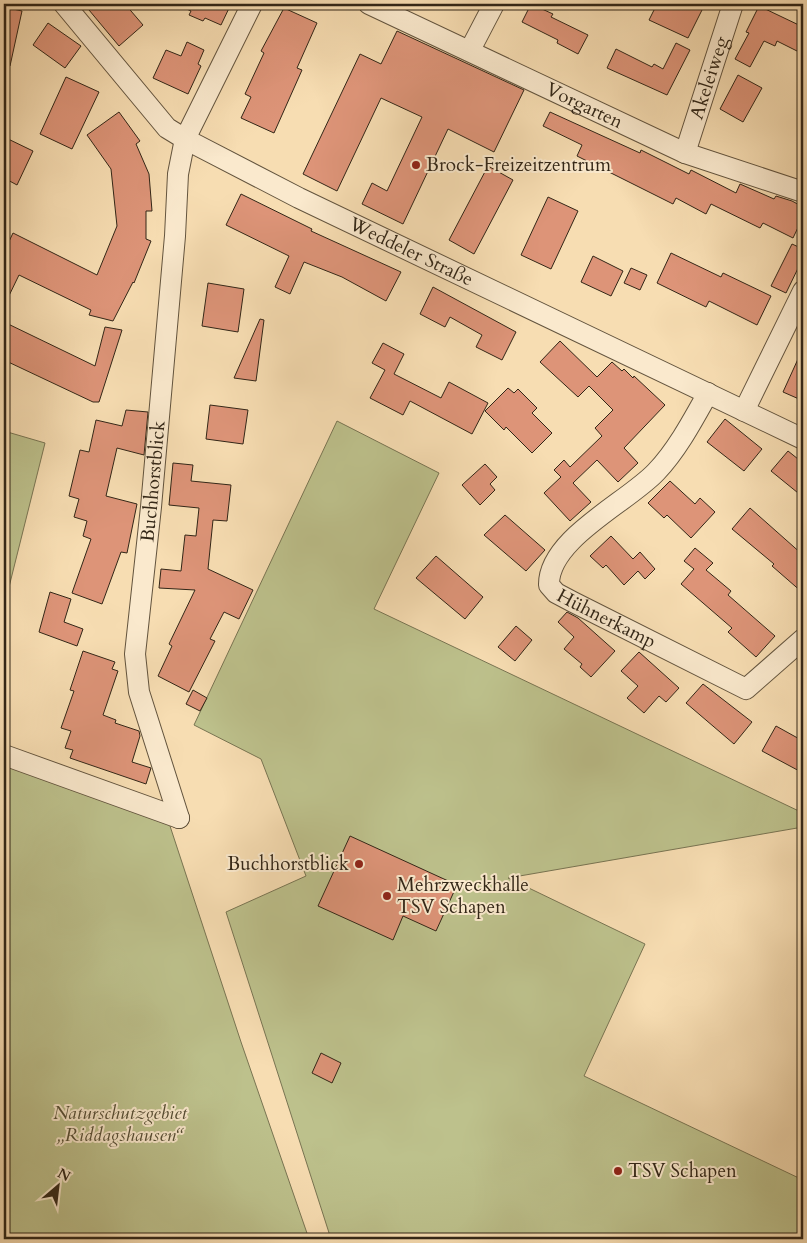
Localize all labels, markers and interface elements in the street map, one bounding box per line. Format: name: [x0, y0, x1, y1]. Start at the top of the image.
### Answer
street label: Akeleiweg: [684, 33, 735, 123]
street label: Vorgarten: [541, 76, 627, 135]
place label: Brock-Freizeitzentrum: [426, 152, 612, 178]
marker: Brock-Freizeitzentrum: [410, 159, 422, 171]
street label: Weddeler Straße: [344, 210, 478, 292]
street label: Buchhorstblick: [134, 419, 172, 543]
street label: Hühnerkamp: [552, 583, 660, 655]
place label: Buchhorstblick: [227, 851, 350, 877]
marker: Buchhorstblick: [353, 858, 365, 870]
place label: Mehrzweckhalle TSV Schapen: [397, 872, 529, 920]
marker: Mehrzweckhalle TSV Schapen: [381, 890, 393, 902]
park label: Naturschutzgebiet „Riddagshausen“: [53, 1100, 187, 1148]
place label: TSV Schapen: [628, 1158, 737, 1184]
north arrow: [32, 1160, 82, 1210]
text: N: [54, 1164, 74, 1186]
marker: TSV Schapen: [612, 1165, 624, 1177]

